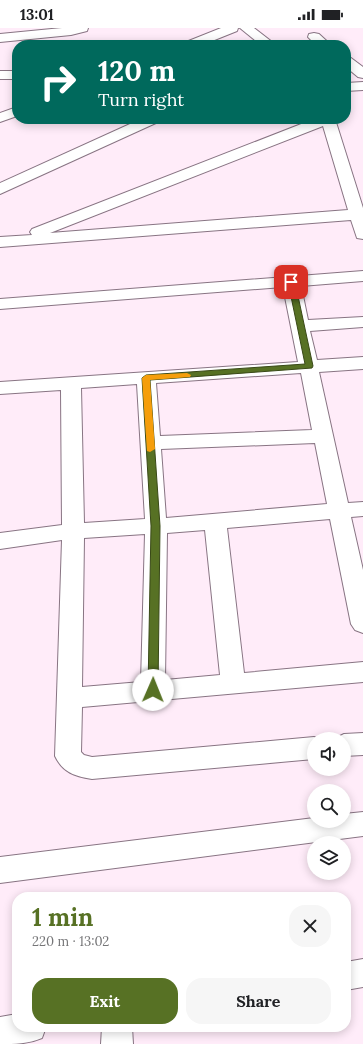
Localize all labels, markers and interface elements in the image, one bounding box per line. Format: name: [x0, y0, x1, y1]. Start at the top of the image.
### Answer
text: 13:01: [20, 5, 54, 24]
text: 120 m: [98, 53, 175, 89]
icon: right: [32, 56, 84, 108]
text: Turn right: [98, 88, 184, 111]
pin: [274, 265, 308, 299]
icon: arrive: [280, 271, 302, 293]
position arrow: [132, 669, 174, 711]
map controls: [307, 732, 351, 880]
button: sound: [307, 732, 351, 776]
button: search: [307, 784, 351, 828]
button: layers: [307, 836, 351, 880]
text: 1 min: [32, 902, 93, 933]
button: close: [289, 905, 331, 947]
text: 220 m · 13:02: [32, 933, 109, 950]
button: Exit: [32, 978, 178, 1024]
button: Share: [186, 978, 331, 1024]

